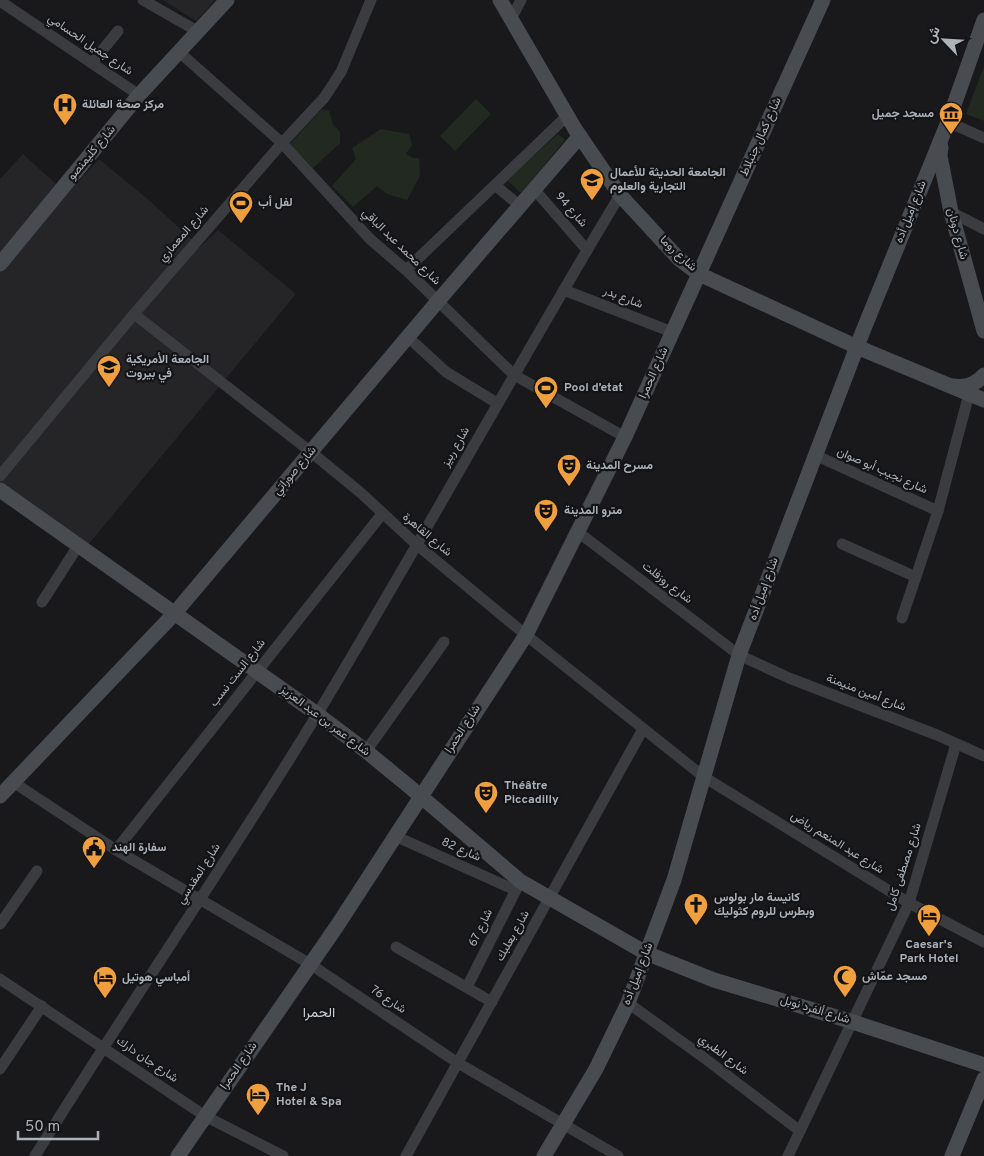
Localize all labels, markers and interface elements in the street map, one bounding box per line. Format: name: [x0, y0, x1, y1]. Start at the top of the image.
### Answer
street label: شارع جميل الحسامي: [44, 11, 136, 80]
north arrow: [919, 15, 969, 65]
text: ش: [922, 24, 945, 46]
hospital icon: مركز صحة العائلة: [52, 92, 78, 126]
street label: شارع كمال جنبلاط: [736, 95, 786, 179]
place label: مركز صحة العائلة: [82, 97, 164, 113]
museum icon: مسجد جميل: [938, 101, 964, 135]
place label: مسجد جميل: [872, 106, 934, 122]
street label: شارع كليمنصو: [64, 122, 120, 184]
place label: الجامعة الحديثة للأعمال التجارية والعلوم: [610, 165, 726, 195]
school or university icon: الجامعة الحديثة للأعمال التجارية والعلوم: [579, 167, 605, 201]
street label: شارع إميل أده: [891, 178, 931, 246]
street label: شارع 94: [551, 189, 591, 231]
sports icon: لفل أب: [228, 190, 254, 224]
place label: لفل أب: [258, 195, 293, 211]
street label: شارع المعماري: [155, 203, 214, 266]
street label: شارع محمد عبد الباقي: [357, 205, 444, 290]
street label: شارع دونان: [942, 206, 972, 262]
street label: شارع روما: [656, 233, 700, 275]
street label: شارع بدر: [600, 283, 645, 313]
street label: شارع الحمرا: [636, 345, 672, 401]
place label: الجامعة الأمريكية في بيروت: [126, 352, 209, 383]
school or university icon: الجامعة الأمريكية في بيروت: [96, 354, 122, 388]
sports icon: Pool d’etat: [533, 375, 559, 409]
place label: Pool d’etat: [564, 380, 623, 396]
street label: شارع ربيز: [438, 424, 474, 471]
street label: شارع صوراتي: [270, 443, 321, 500]
street label: شارع نجيب أبو صوان: [834, 444, 930, 498]
theatre icon: مسرح المدينة: [556, 453, 582, 487]
place label: مسرح المدينة: [586, 458, 654, 474]
theatre icon: مترو المدينة: [533, 498, 559, 532]
place label: مترو المدينة: [564, 503, 623, 519]
street label: شارع القاهرة: [399, 510, 455, 560]
street label: شارع إميل أده: [745, 555, 783, 623]
street label: شارع روزفلت: [638, 558, 696, 608]
street label: شارع الست نسب: [206, 636, 270, 710]
street label: شارع أمين منيمنة: [824, 670, 908, 716]
street label: شارع عمر بن عبد العزيز: [276, 681, 373, 760]
street label: شارع الحمرا: [441, 702, 485, 756]
place label: Théâtre Piccadilly: [504, 778, 559, 808]
theatre icon: Théâtre Piccadilly: [473, 780, 499, 814]
street label: شارع عبد المنعم رياض: [787, 808, 887, 878]
street label: شارع مصطفى كامل: [882, 821, 926, 913]
street label: شارع 82: [439, 834, 483, 866]
public building icon: سفارة الهند: [81, 835, 107, 869]
place label: سفارة الهند: [112, 840, 167, 856]
street label: شارع المقدسي: [173, 840, 226, 908]
place label: كانيسة مار بولوس وبطرس للروم كثوليك: [714, 890, 815, 920]
church icon: كانيسة مار بولوس وبطرس للروم كثوليك: [683, 892, 709, 926]
hotel icon: Caesar's Park Hotel: [916, 903, 942, 937]
street label: شارع 67: [465, 906, 497, 950]
street label: شارع بعلبك: [492, 908, 534, 964]
place label: Caesar's Park Hotel: [900, 937, 958, 967]
street label: شارع إميل أده: [619, 940, 657, 1008]
mosque icon: مسجد عمّاش: [832, 964, 858, 998]
hotel icon: أمباسي هوتيل: [92, 965, 118, 999]
place label: مسجد عمّاش: [862, 969, 928, 985]
place label: أمباسي هوتيل: [122, 970, 190, 987]
street label: شارع 76: [367, 982, 409, 1018]
street label: شارع ألفرد نوبل: [778, 992, 852, 1028]
district label: الحمرا: [303, 1005, 335, 1022]
street label: شارع الطبري: [694, 1031, 751, 1080]
street label: شارع جان دارك: [113, 1033, 181, 1087]
street label: شارع الحمرا: [217, 1039, 261, 1093]
place label: The J Hotel & Spa: [276, 1080, 342, 1110]
hotel icon: The J Hotel & Spa: [245, 1082, 271, 1116]
scale bar: [18, 1108, 98, 1140]
text: 50 m: [25, 1118, 60, 1137]

